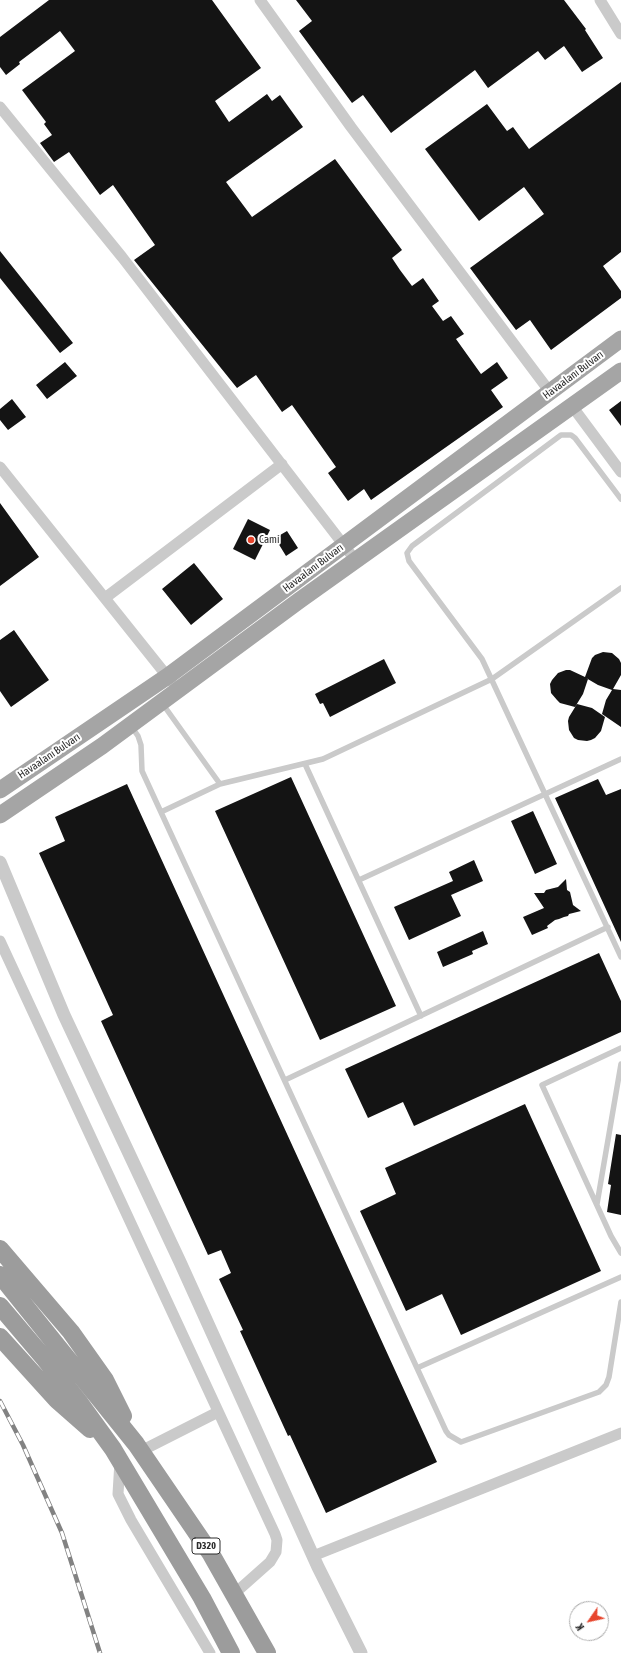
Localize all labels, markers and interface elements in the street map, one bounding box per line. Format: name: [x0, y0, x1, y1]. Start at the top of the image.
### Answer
street label: Havaalanı Bulvarı: [540, 348, 606, 402]
place label: Cami: [259, 533, 280, 547]
marker: Cami: [246, 535, 256, 545]
street label: Havaalanı Bulvarı: [280, 541, 346, 595]
street label: Havaalanı Bulvarı: [15, 730, 83, 782]
road number: D320: [192, 1538, 220, 1554]
north arrow: [569, 1601, 609, 1641]
text: K: [573, 1622, 586, 1633]

